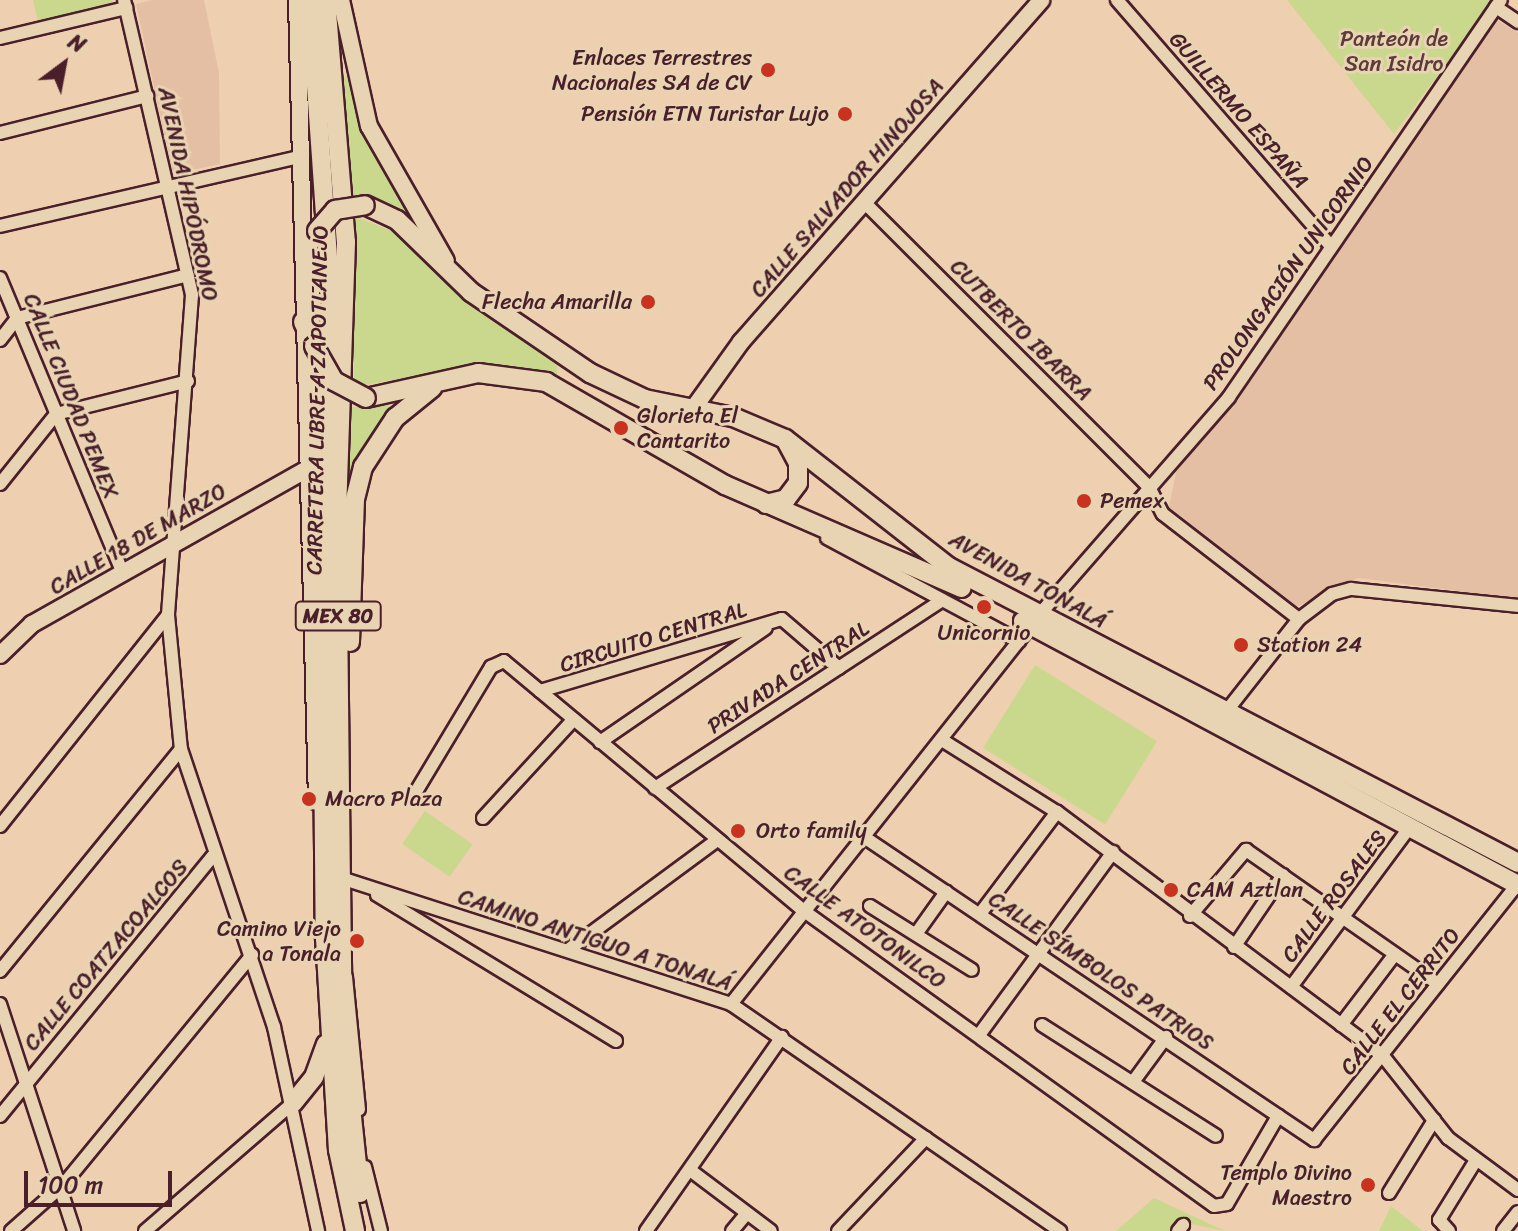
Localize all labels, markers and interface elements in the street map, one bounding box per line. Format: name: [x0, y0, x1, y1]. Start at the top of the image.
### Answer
text: N: [60, 23, 94, 64]
north arrow: [24, 24, 104, 104]
street label: GUILLERMO ESPAÑA: [1163, 25, 1315, 195]
park label: Panteón de San Isidro: [1340, 25, 1448, 76]
place label: Enlaces Terrestres Nacionales SA de CV: [552, 44, 752, 96]
marker: Enlaces Terrestres Nacionales SA de CV: [759, 61, 777, 79]
street label: CALLE SALVADOR HINOJOSA: [743, 72, 951, 304]
street label: AVENIDA HIPÓDROMO: [152, 83, 224, 305]
place label: Pensión ETN Turistar Lujo: [580, 101, 829, 127]
marker: Pensión ETN Turistar Lujo: [836, 105, 854, 123]
street label: PROLONGACIÓN UNICORNIO: [1196, 150, 1380, 396]
street label: CARRETERA LIBRE A ZAPOTLANEJO: [301, 225, 333, 575]
street label: CUTBERTO IBARRA: [945, 254, 1097, 406]
street label: CALLE CIUDAD PEMEX: [18, 289, 124, 503]
place label: Flecha Amarilla: [482, 289, 632, 315]
marker: Flecha Amarilla: [639, 293, 657, 311]
place label: Glorieta El Cantarito: [637, 402, 738, 454]
marker: Glorieta El Cantarito: [612, 419, 630, 437]
street label: CALLE 18 DE MARZO: [45, 478, 231, 600]
place label: Pemex: [1100, 488, 1164, 514]
marker: Pemex: [1075, 492, 1093, 510]
street label: AVENIDA TONALÁ: [945, 526, 1111, 634]
street label: CIRCUITO CENTRAL: [557, 596, 749, 678]
marker: Unicornio: [975, 598, 993, 616]
road number: MEX 80: [294, 600, 382, 632]
street label: PRIVADA CENTRAL: [703, 615, 873, 739]
place label: Unicornio: [938, 620, 1030, 646]
place label: Station 24: [1257, 632, 1362, 658]
marker: Station 24: [1232, 636, 1250, 654]
place label: Macro Plaza: [325, 786, 443, 812]
marker: Macro Plaza: [300, 790, 318, 808]
place label: Orto family: [756, 818, 867, 844]
marker: Orto family: [727, 820, 749, 842]
street label: CALLE ROSALES: [1276, 825, 1392, 967]
street label: CALLE COATZACOALCOS: [18, 854, 194, 1056]
street label: CALLE ATOTONILCO: [778, 859, 952, 995]
place label: CAM Aztlan: [1187, 877, 1303, 903]
marker: CAM Aztlan: [1162, 881, 1180, 899]
street label: CAMINO ANTIGUO A TONALÁ: [455, 883, 735, 997]
street label: CALLE SÍMBOLOS PATRIOS: [984, 886, 1218, 1056]
place label: Camino Viejo a Tonala: [216, 915, 341, 966]
street label: CALLE EL CERRITO: [1334, 922, 1466, 1080]
marker: Camino Viejo a Tonala: [348, 932, 366, 950]
scale bar: [28, 1155, 176, 1205]
place label: Templo Divino Maestro: [1220, 1159, 1352, 1210]
text: 100 m: [38, 1164, 103, 1206]
marker: Templo Divino Maestro: [1359, 1176, 1377, 1194]

